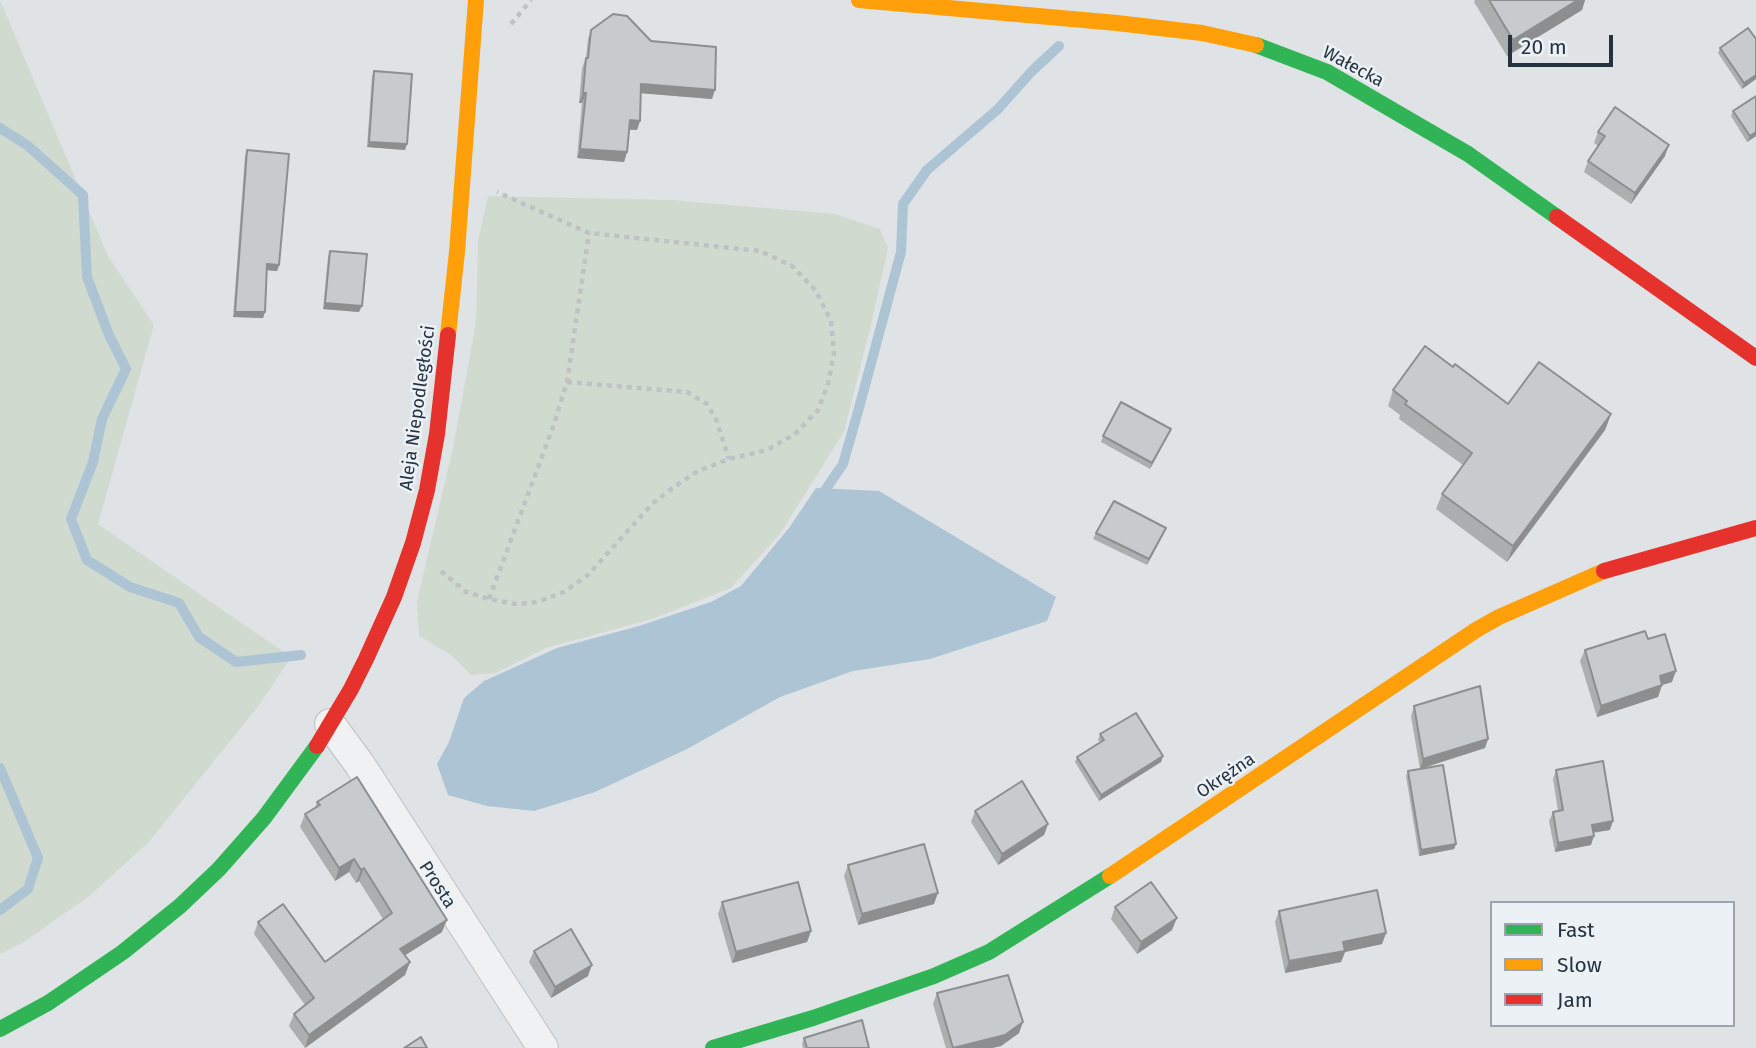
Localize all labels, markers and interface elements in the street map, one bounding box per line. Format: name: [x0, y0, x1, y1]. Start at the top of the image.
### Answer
scale bar: [1511, 21, 1616, 65]
text: 20 m: [1521, 34, 1567, 60]
street label: Wałecka: [1319, 42, 1387, 92]
street label: Aleja Niepodległości: [396, 324, 440, 492]
street label: Okrężna: [1193, 749, 1259, 803]
street label: Prosta: [414, 857, 460, 913]
legend: [1490, 901, 1735, 1027]
text: Fast: [1557, 917, 1595, 943]
text: Slow: [1557, 952, 1602, 978]
text: Jam: [1557, 987, 1593, 1013]

